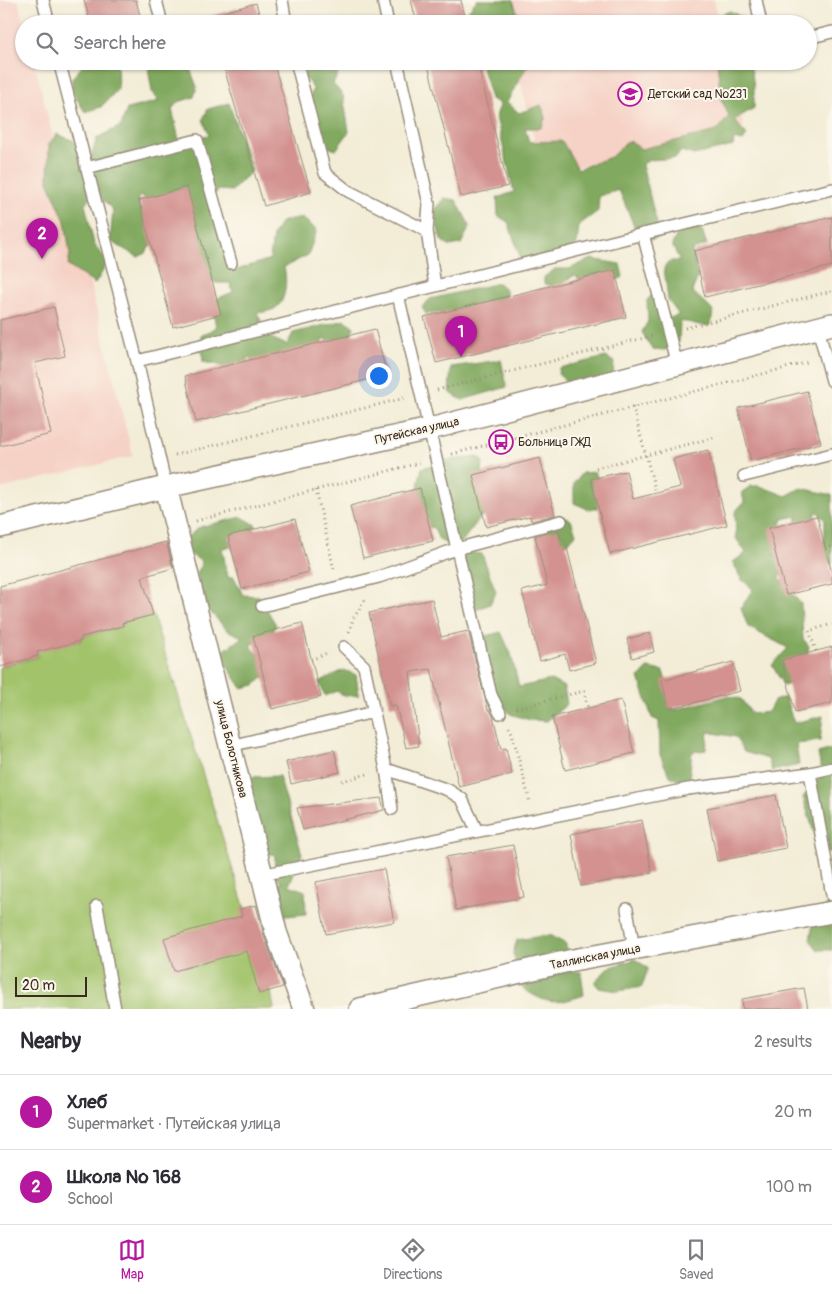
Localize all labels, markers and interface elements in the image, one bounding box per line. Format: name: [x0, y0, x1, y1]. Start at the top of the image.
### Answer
search box: [15, 15, 817, 70]
icon: search: [33, 29, 61, 57]
text: Search here: [73, 31, 166, 55]
school or university icon: Детский сад №231: [617, 81, 643, 107]
place label: Детский сад №231: [647, 87, 747, 102]
pin: 2: [26, 218, 58, 259]
pin: 1: [445, 316, 477, 357]
your location: [366, 363, 392, 389]
street label: Путейская улица: [373, 414, 461, 448]
bus stop icon: Больница ГЖД: [488, 429, 514, 455]
place label: Больница ГЖД: [518, 435, 591, 450]
street label: улица Болотникова: [211, 698, 251, 800]
street label: Таллинская улица: [548, 941, 642, 973]
scale bar: [15, 974, 88, 997]
text: 20 m: [22, 977, 55, 994]
text: Nearby: [20, 1028, 81, 1055]
text: 2 results: [754, 1032, 812, 1052]
text: Хлеб: [67, 1090, 107, 1114]
text: 1: [33, 1102, 39, 1122]
text: 20 m: [774, 1102, 812, 1122]
text: Supermarket · Путейская улица: [67, 1114, 281, 1134]
text: Школа № 168: [67, 1165, 181, 1189]
text: 2: [32, 1177, 40, 1197]
text: 100 m: [766, 1177, 812, 1197]
text: School: [67, 1189, 113, 1209]
tab: Map: [118, 1236, 146, 1283]
tab: Directions: [383, 1236, 442, 1283]
tab: Saved: [679, 1236, 714, 1283]

